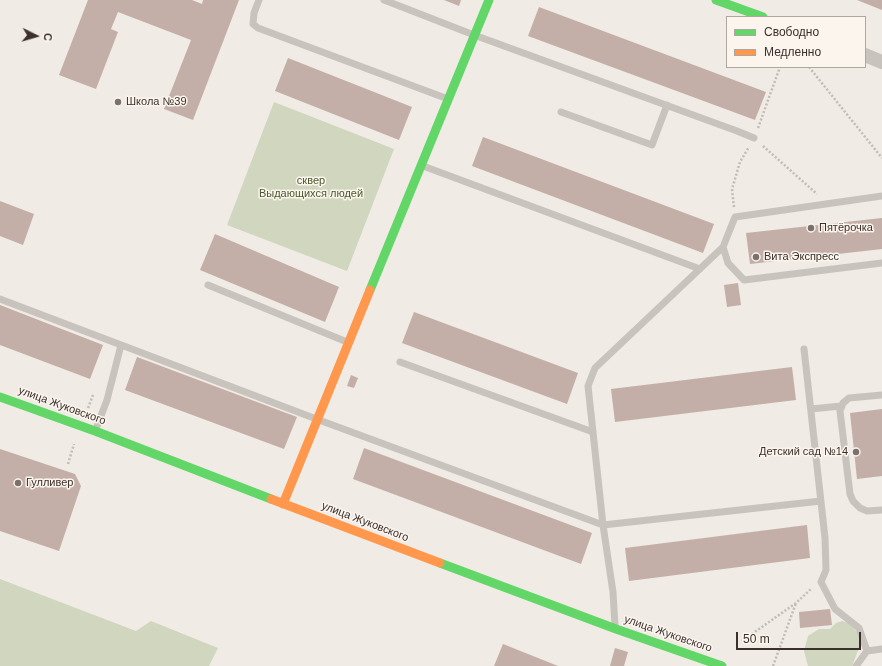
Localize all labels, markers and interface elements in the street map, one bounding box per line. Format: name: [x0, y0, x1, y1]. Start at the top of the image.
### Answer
north arrow: [16, 16, 56, 56]
legend: [726, 16, 866, 68]
text: Свободно: [764, 25, 819, 39]
text: С: [42, 33, 54, 42]
text: Медленно: [764, 45, 821, 59]
place label: Школа №39: [126, 95, 187, 109]
marker: Школа №39: [113, 97, 123, 107]
park label: сквер Выдающихся людей: [259, 174, 363, 200]
place label: Пятёрочка: [819, 221, 873, 235]
marker: Пятёрочка: [806, 223, 816, 233]
place label: Вита Экспресс: [764, 250, 839, 264]
marker: Вита Экспресс: [751, 252, 761, 262]
street label: улица Жуковского: [16, 384, 108, 428]
place label: Детский сад №14: [759, 445, 848, 459]
marker: Детский сад №14: [851, 447, 861, 457]
place label: Гулливер: [26, 476, 73, 490]
marker: Гулливер: [13, 478, 23, 488]
street label: улица Жуковского: [320, 499, 410, 545]
street label: улица Жуковского: [622, 613, 714, 655]
scale bar: [738, 624, 863, 650]
text: 50 m: [743, 632, 770, 646]

